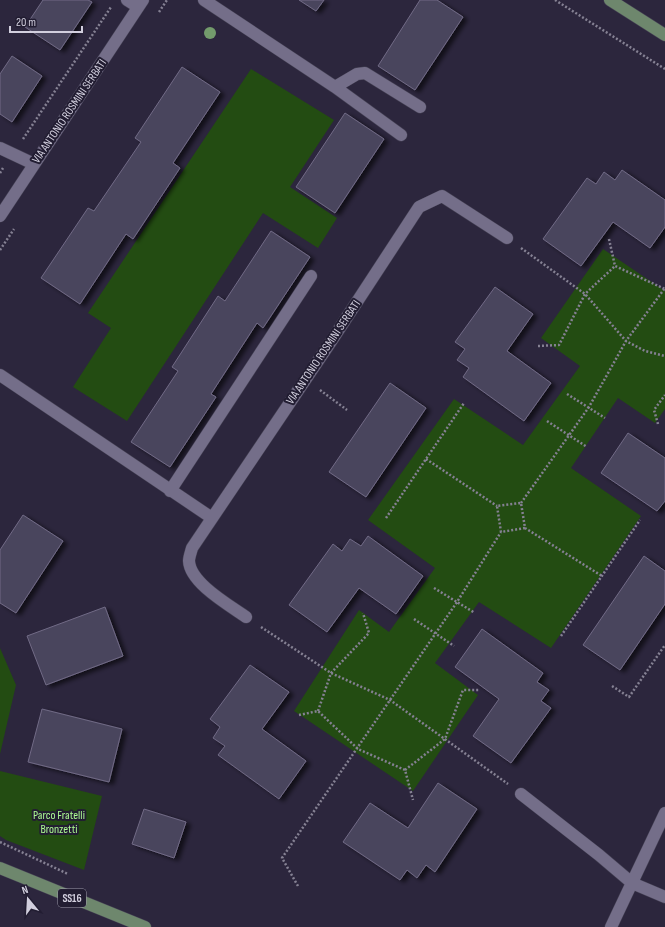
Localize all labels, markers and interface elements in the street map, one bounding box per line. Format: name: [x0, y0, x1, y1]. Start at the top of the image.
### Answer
scale bar: [10, 8, 82, 34]
text: 20 m: [16, 15, 36, 30]
street label: VIA ANTONIO ROSMINI SERBATI: [29, 56, 110, 166]
street label: VIA ANTONIO ROSMINI SERBATI: [283, 297, 364, 407]
park label: Parco Fratelli Bronzetti: [33, 808, 85, 837]
north arrow: [8, 879, 48, 919]
text: N: [20, 883, 30, 897]
road number: SS16: [58, 889, 86, 907]

